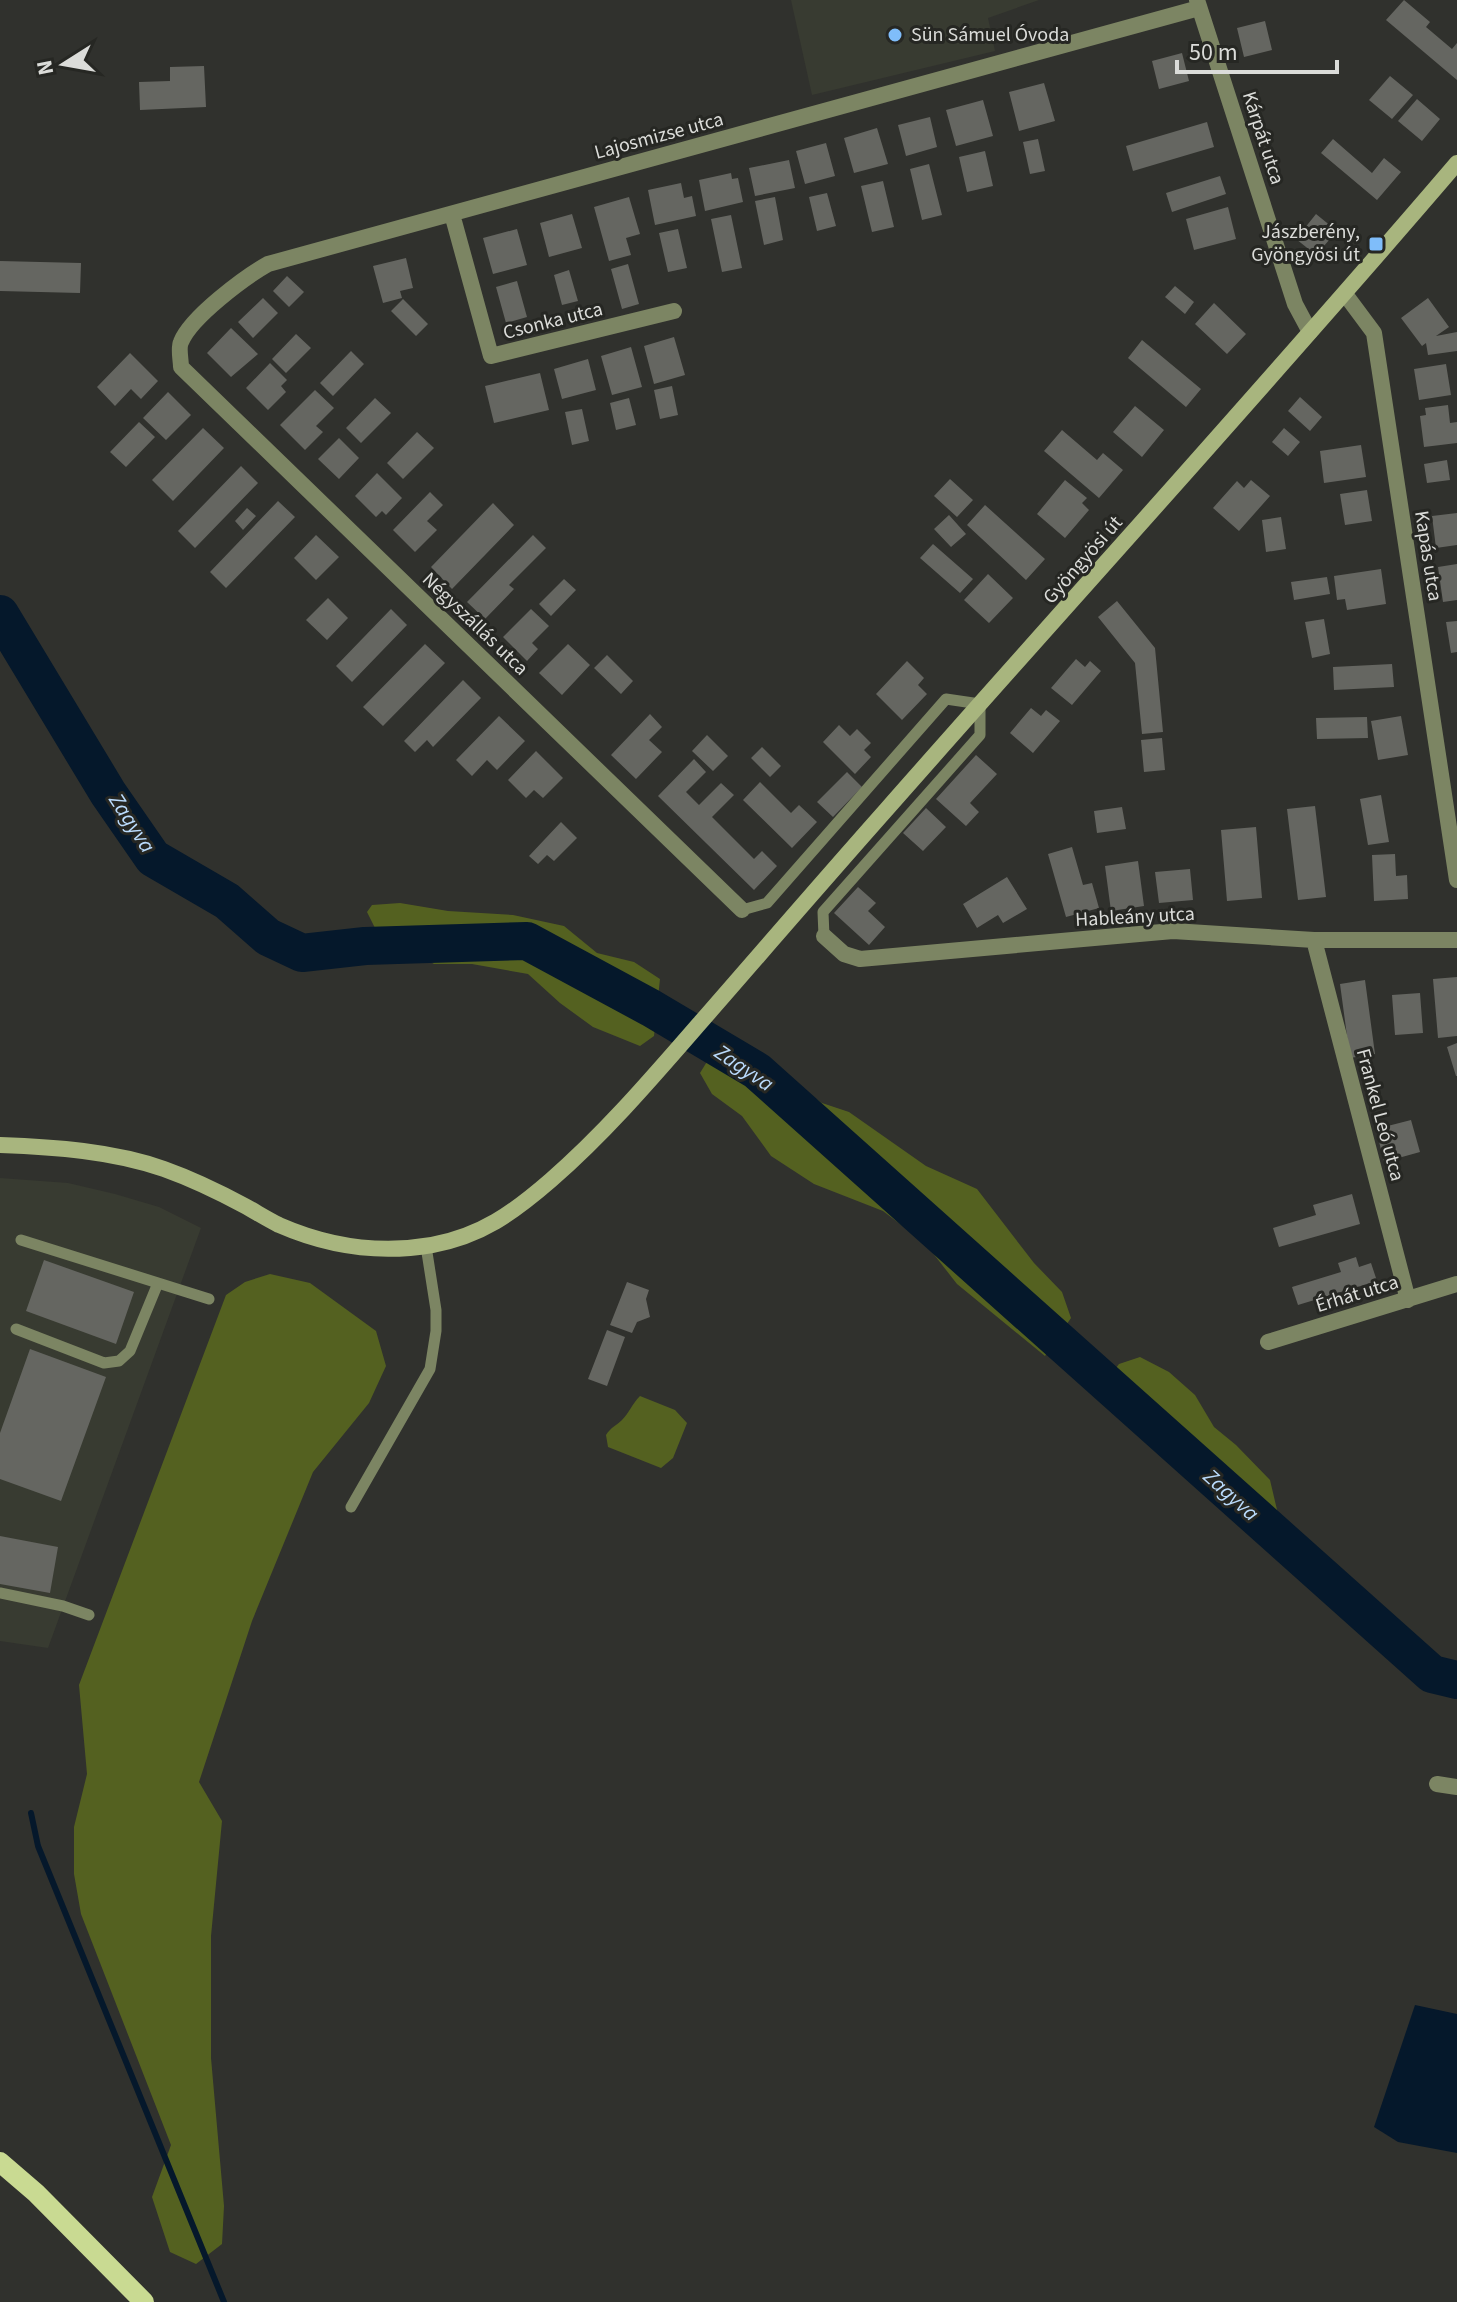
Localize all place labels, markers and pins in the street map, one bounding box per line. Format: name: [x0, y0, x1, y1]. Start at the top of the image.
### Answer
place label: Sün Sámuel Óvoda: [911, 21, 1069, 49]
marker: Sün Sámuel Óvoda: [886, 26, 904, 44]
place label: Jászberény, Gyöngyösi út: [1251, 218, 1360, 269]
marker: Jászberény, Gyöngyösi út: [1367, 235, 1385, 253]

